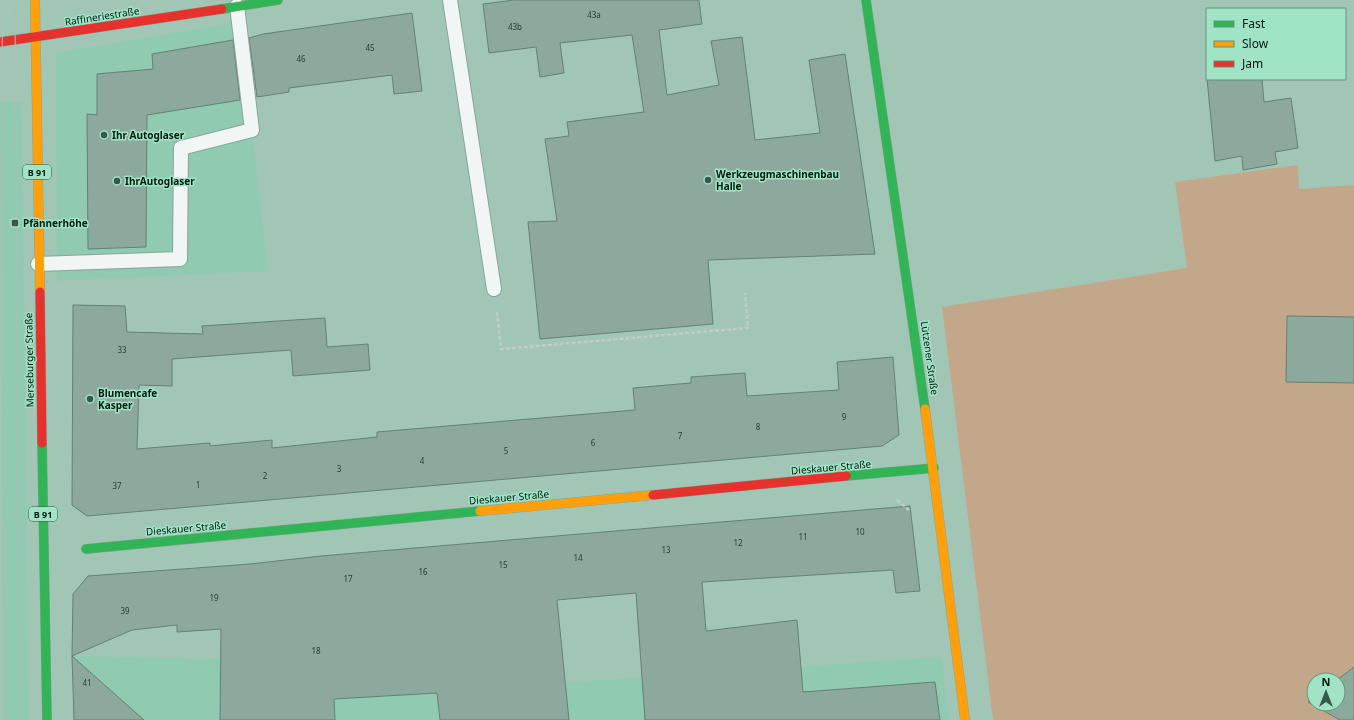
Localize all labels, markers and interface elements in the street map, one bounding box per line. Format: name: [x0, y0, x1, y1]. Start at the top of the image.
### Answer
street label: Raffineriestraße: [64, 3, 141, 29]
legend: [1206, 8, 1346, 80]
house number: 43a: [587, 9, 601, 20]
text: Fast: [1242, 15, 1266, 32]
house number: 43b: [508, 21, 522, 32]
text: Slow: [1242, 35, 1269, 52]
house number: 45: [365, 42, 375, 53]
house number: 46: [296, 53, 306, 64]
text: Jam: [1241, 55, 1263, 72]
place label: Ihr Autoglaser: [112, 128, 185, 142]
marker: Ihr Autoglaser: [99, 130, 109, 140]
road number: B 91: [23, 165, 51, 179]
place label: Werkzeugmaschinenbau Halle: [716, 167, 839, 193]
place label: IhrAutoglaser: [125, 174, 195, 188]
marker: Werkzeugmaschinenbau Halle: [703, 175, 713, 185]
marker: IhrAutoglaser: [112, 176, 122, 186]
place label: Pfännerhöhe: [23, 216, 88, 230]
marker: Pfännerhöhe: [10, 218, 20, 228]
street label: Merseburger Straße: [21, 312, 37, 407]
street label: Lützener Straße: [918, 320, 942, 396]
house number: 33: [117, 344, 127, 355]
place label: Blumencafe Kasper: [98, 386, 157, 412]
marker: Blumencafe Kasper: [85, 394, 95, 404]
house number: 9: [842, 411, 847, 422]
house number: 8: [756, 421, 761, 432]
house number: 7: [678, 430, 683, 441]
house number: 6: [591, 437, 596, 448]
house number: 5: [504, 445, 509, 456]
house number: 4: [420, 455, 425, 466]
street label: Dieskauer Straße: [790, 456, 872, 477]
house number: 3: [337, 463, 342, 474]
house number: 2: [263, 470, 268, 481]
house number: 1: [196, 479, 200, 490]
house number: 37: [112, 480, 122, 491]
street label: Dieskauer Straße: [468, 486, 550, 507]
road number: B 91: [29, 507, 57, 521]
street label: Dieskauer Straße: [145, 517, 227, 538]
house number: 10: [855, 526, 865, 537]
house number: 11: [798, 531, 808, 542]
house number: 12: [733, 537, 743, 548]
house number: 13: [661, 544, 671, 555]
house number: 14: [573, 552, 583, 563]
house number: 15: [498, 559, 508, 570]
house number: 16: [418, 566, 428, 577]
house number: 17: [343, 573, 353, 584]
house number: 19: [209, 592, 219, 603]
house number: 39: [120, 605, 130, 616]
house number: 18: [311, 645, 321, 656]
north arrow: [1306, 672, 1346, 712]
text: N: [1322, 674, 1330, 689]
house number: 41: [82, 677, 92, 688]

